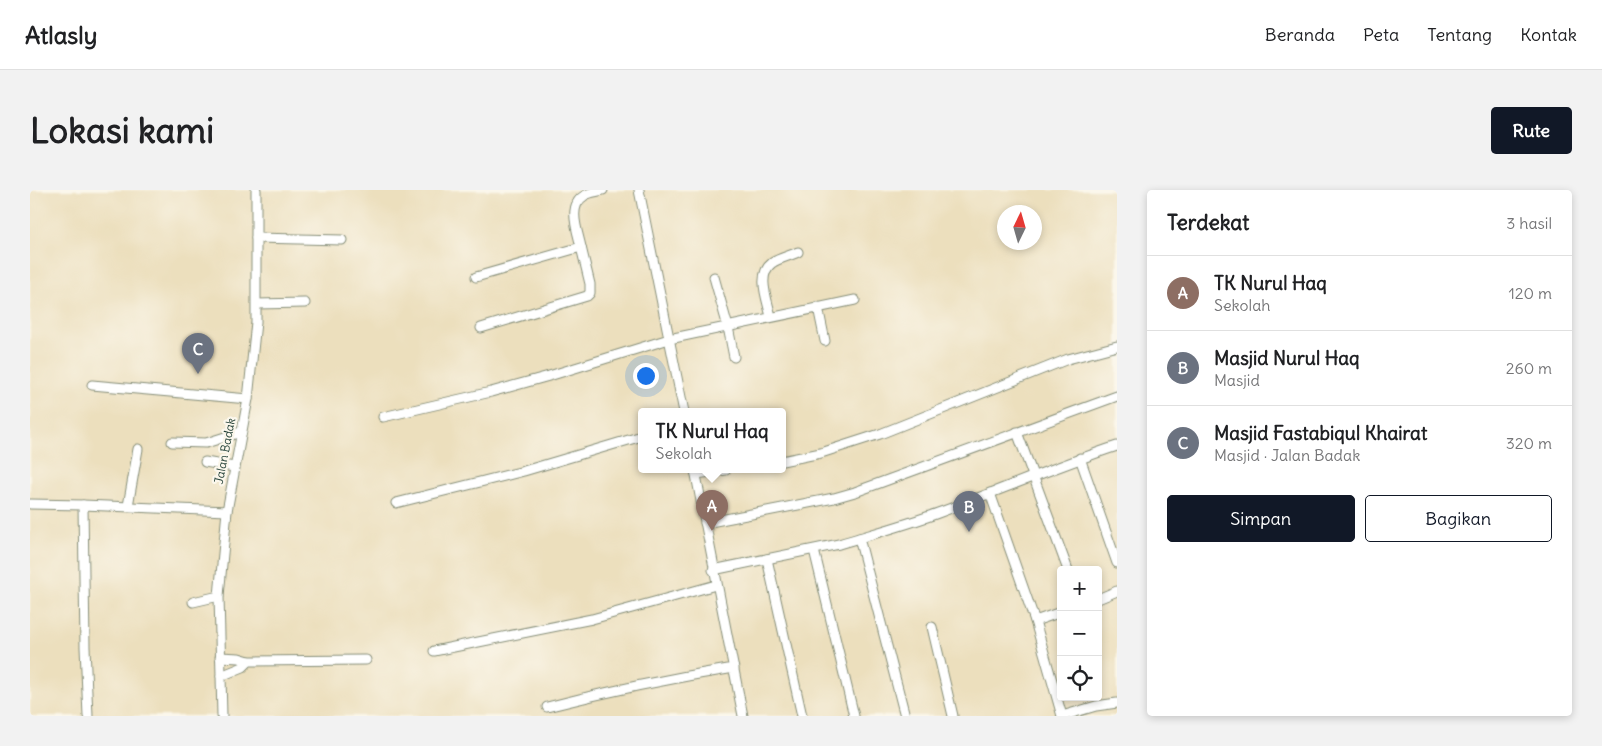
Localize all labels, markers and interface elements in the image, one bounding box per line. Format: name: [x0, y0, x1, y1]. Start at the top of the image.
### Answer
text: Atlasly: [25, 20, 97, 50]
text: Beranda: [1265, 23, 1335, 46]
text: Peta: [1363, 23, 1399, 46]
text: Tentang: [1427, 23, 1492, 46]
text: Kontak: [1520, 23, 1577, 46]
button: Rute: [1491, 107, 1572, 154]
text: Lokasi kami: [30, 108, 214, 152]
north arrow: [997, 205, 1042, 250]
text: Terdekat: [1167, 209, 1249, 236]
text: 3 hasil: [1506, 213, 1552, 233]
text: TK Nurul Haq: [1214, 271, 1327, 295]
text: A: [1178, 283, 1188, 303]
text: 120 m: [1509, 283, 1552, 303]
text: Sekolah: [1214, 295, 1271, 315]
pin: C: [182, 333, 214, 374]
text: Masjid Nurul Haq: [1214, 346, 1360, 370]
text: B: [1178, 358, 1188, 378]
text: 260 m: [1506, 358, 1552, 378]
your location: [633, 363, 659, 389]
text: Masjid: [1214, 370, 1260, 390]
popup: [638, 408, 786, 473]
street label: Jalan Badak: [211, 417, 238, 485]
text: TK Nurul Haq: [656, 419, 768, 443]
text: Masjid Fastabiqul Khairat: [1214, 421, 1427, 445]
text: C: [1178, 433, 1188, 453]
text: 320 m: [1506, 433, 1552, 453]
text: Sekolah: [656, 443, 712, 463]
text: Masjid · Jalan Badak: [1214, 445, 1360, 465]
pin: A: [696, 490, 728, 531]
pin: B: [953, 491, 985, 532]
button: Simpan: [1167, 495, 1355, 542]
button: Bagikan: [1365, 495, 1552, 542]
map controls: [1057, 566, 1102, 701]
button: +: [1057, 566, 1102, 611]
button: −: [1057, 611, 1102, 656]
button: locate: [1057, 656, 1102, 701]

